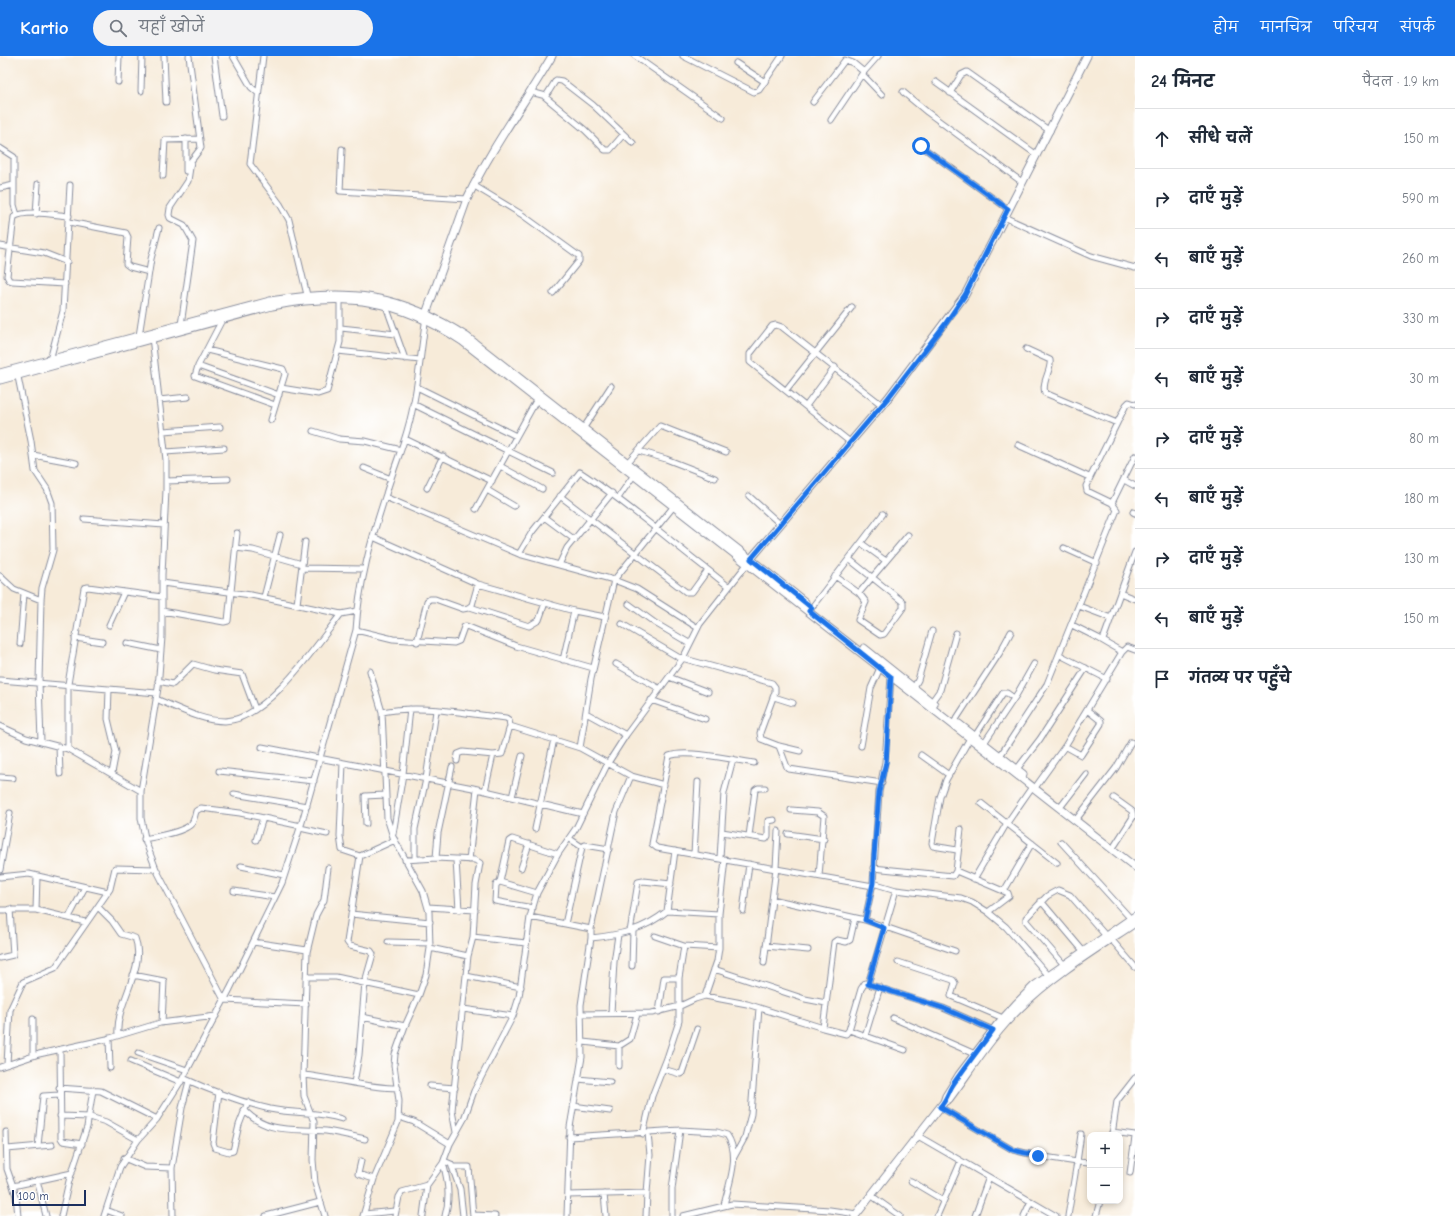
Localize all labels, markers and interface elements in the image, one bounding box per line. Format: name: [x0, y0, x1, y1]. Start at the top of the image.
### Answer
search box: [93, 10, 373, 46]
text: Kartio: [20, 17, 69, 39]
icon: search: [107, 17, 129, 39]
text: यहाँ खोजें: [139, 18, 204, 36]
text: होम: [1214, 19, 1238, 36]
text: मानचित्र: [1260, 19, 1312, 36]
text: परिचय: [1334, 19, 1378, 36]
text: संपर्क: [1400, 19, 1435, 36]
text: 24 मिनट: [1151, 72, 1214, 91]
text: पैदल · 1.9 km: [1363, 74, 1439, 89]
icon: ahead: [1151, 128, 1173, 150]
text: सीधे चलें: [1189, 129, 1252, 147]
text: 150 m: [1404, 131, 1439, 146]
route start: [912, 137, 930, 155]
icon: right: [1151, 188, 1173, 210]
text: दाएँ मुड़ें: [1189, 189, 1243, 207]
text: 590 m: [1402, 191, 1439, 206]
icon: left: [1151, 248, 1173, 270]
text: बाएँ मुड़ें: [1189, 249, 1243, 267]
text: 260 m: [1402, 251, 1439, 266]
icon: right: [1151, 308, 1173, 330]
text: दाएँ मुड़ें: [1189, 309, 1243, 327]
text: 330 m: [1403, 311, 1439, 326]
icon: left: [1151, 368, 1173, 390]
text: बाएँ मुड़ें: [1189, 369, 1243, 387]
text: 30 m: [1409, 371, 1439, 386]
icon: right: [1151, 428, 1173, 450]
text: दाएँ मुड़ें: [1189, 429, 1243, 447]
text: 80 m: [1409, 431, 1439, 446]
icon: left: [1151, 488, 1173, 510]
text: बाएँ मुड़ें: [1189, 489, 1243, 507]
text: 180 m: [1404, 491, 1439, 506]
icon: right: [1151, 548, 1173, 570]
text: दाएँ मुड़ें: [1189, 549, 1243, 567]
text: 130 m: [1404, 551, 1439, 566]
icon: left: [1151, 608, 1173, 630]
text: बाएँ मुड़ें: [1189, 609, 1243, 627]
text: 150 m: [1404, 611, 1439, 626]
icon: arrive: [1151, 668, 1173, 690]
text: गंतव्य पर पहुँचे: [1189, 669, 1291, 687]
map controls: [1087, 1132, 1123, 1204]
button: +: [1087, 1132, 1123, 1168]
route end: [1029, 1147, 1047, 1165]
button: −: [1087, 1168, 1123, 1204]
scale bar: [12, 1188, 86, 1207]
text: 100 m: [18, 1190, 49, 1203]

